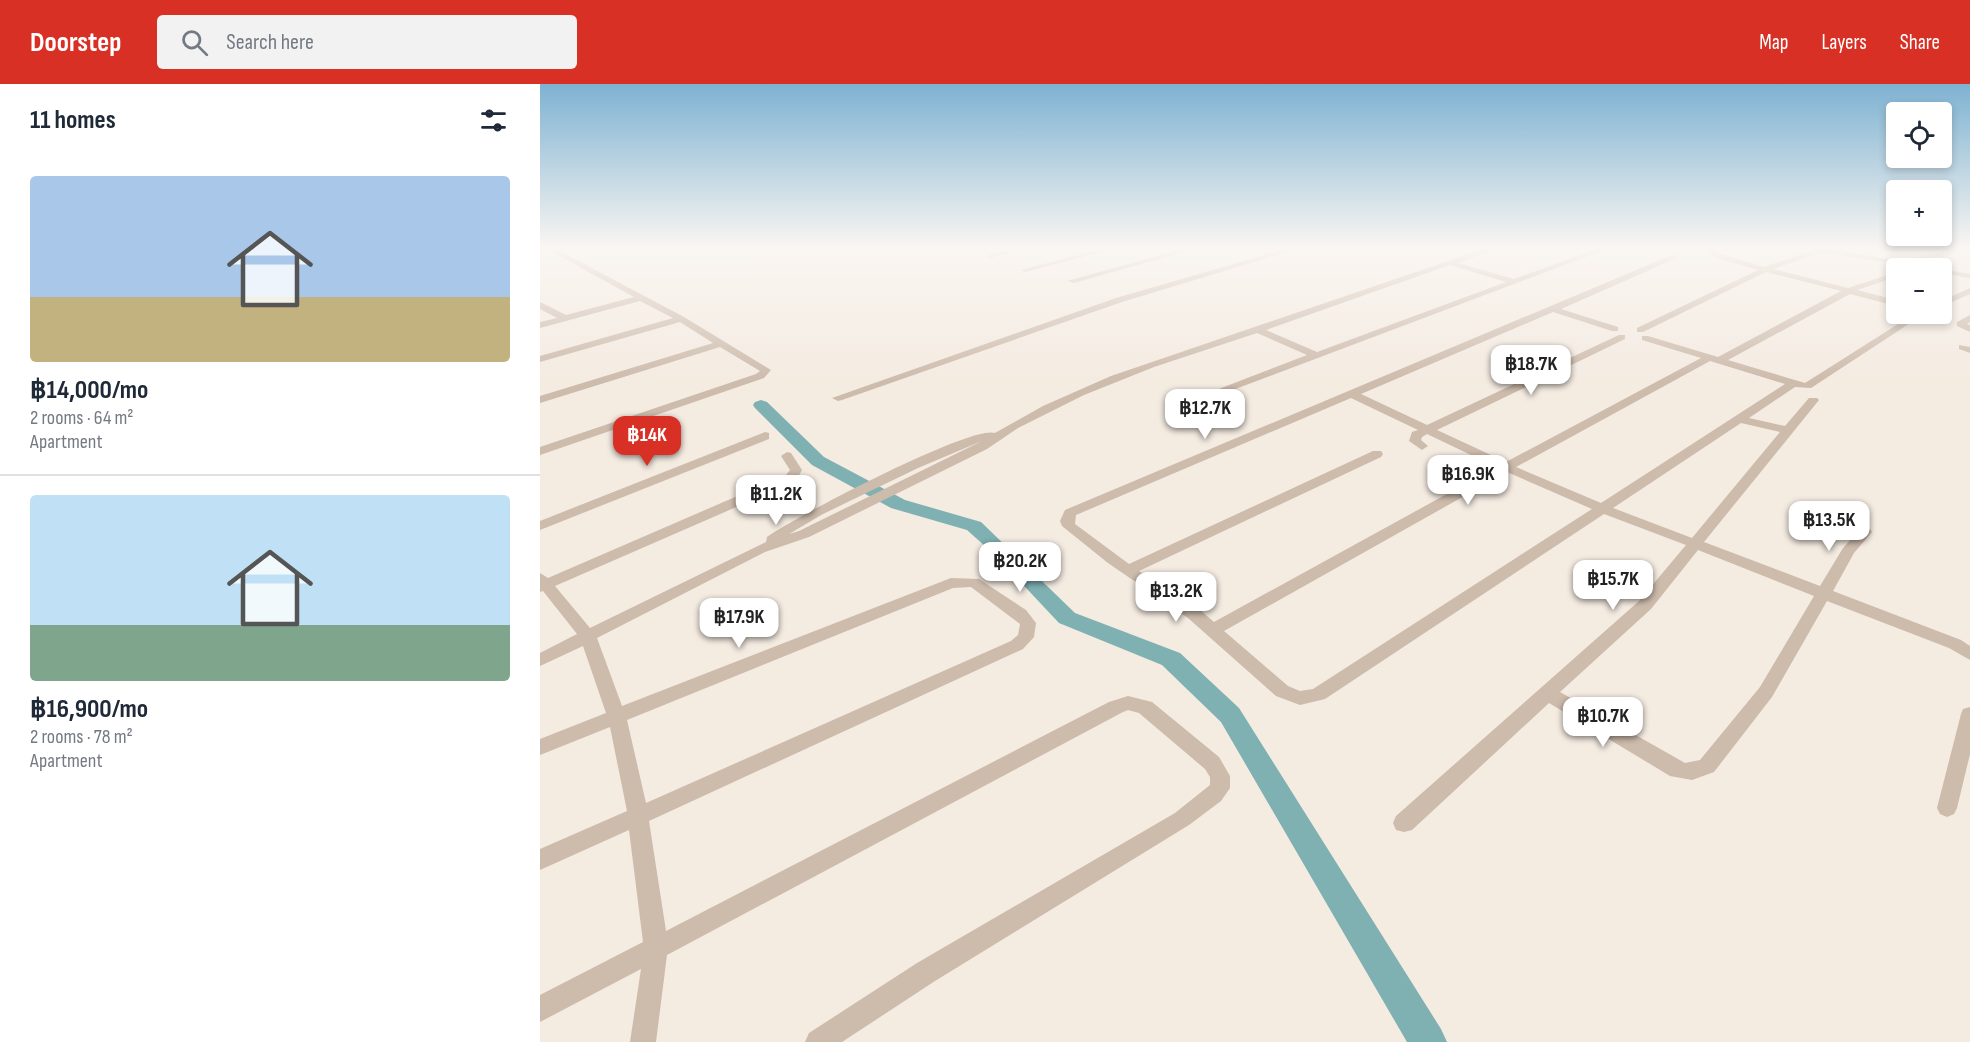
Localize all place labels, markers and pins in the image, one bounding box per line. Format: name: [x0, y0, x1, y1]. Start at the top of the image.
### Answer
pin: ฿18.7K: [1482, 345, 1580, 396]
pin: ฿12.7K: [1156, 389, 1254, 440]
pin: ฿14K: [611, 416, 683, 467]
pin: ฿16.9K: [1419, 455, 1517, 506]
pin: ฿11.2K: [727, 475, 825, 526]
pin: ฿13.5K: [1780, 501, 1878, 552]
pin: ฿20.2K: [971, 542, 1069, 593]
pin: ฿15.7K: [1564, 560, 1662, 611]
pin: ฿13.2K: [1127, 572, 1225, 623]
pin: ฿17.9K: [690, 598, 788, 649]
pin: ฿10.7K: [1554, 697, 1652, 748]

